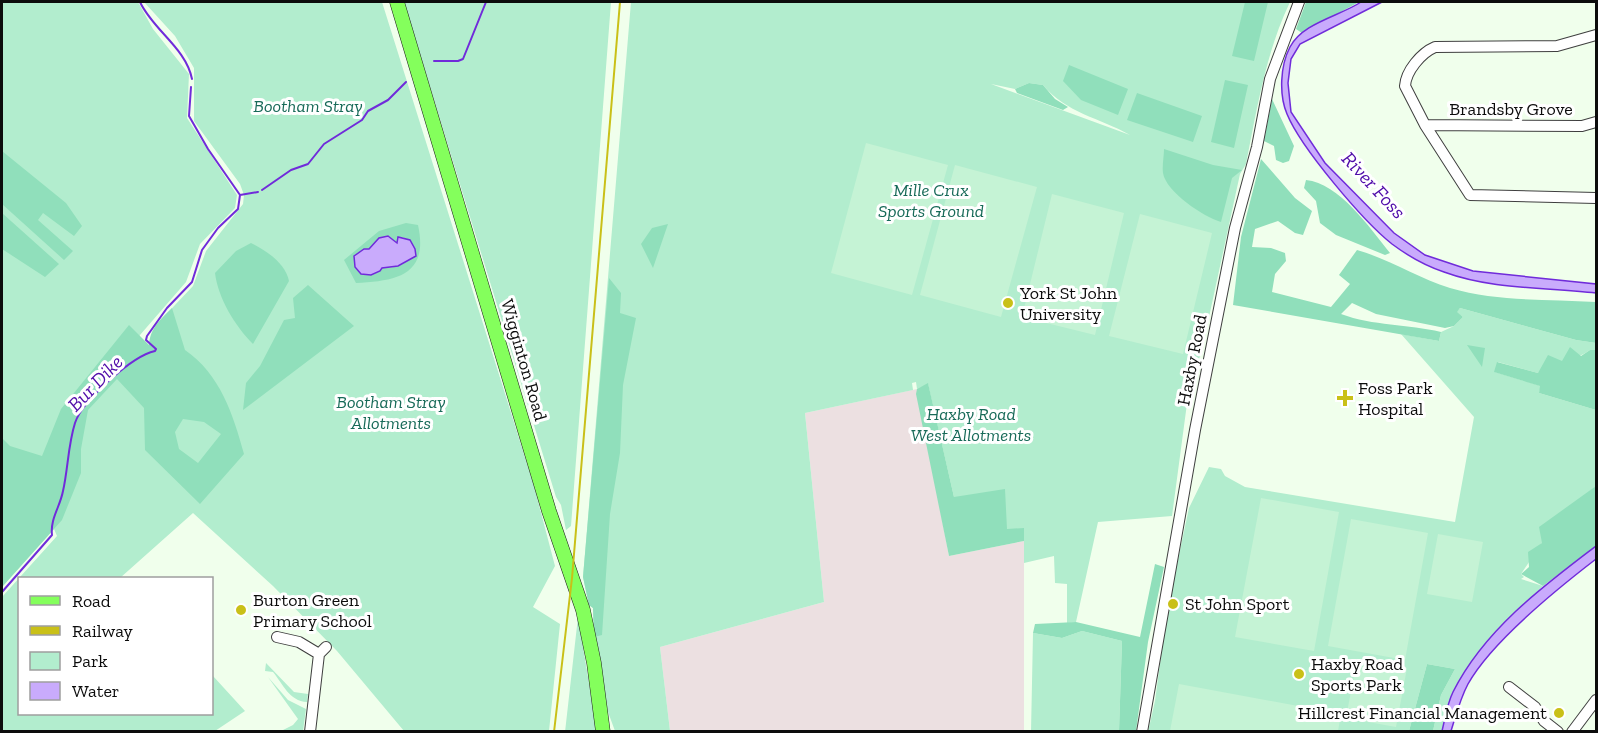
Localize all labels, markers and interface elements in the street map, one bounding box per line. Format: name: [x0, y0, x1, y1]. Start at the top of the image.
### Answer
park label: Bootham Stray: [253, 95, 363, 117]
street label: Brandsby Grove: [1449, 98, 1573, 120]
water label: River Foss: [1337, 146, 1411, 224]
park label: Mille Crux Sports Ground: [878, 179, 984, 222]
place label: York St John University: [1019, 282, 1118, 325]
marker: York St John University: [1001, 296, 1015, 310]
street label: Wigginton Road: [496, 297, 552, 424]
street label: Haxby Road: [1172, 313, 1212, 407]
water label: Bur Dike: [62, 350, 128, 416]
place label: Foss Park Hospital: [1358, 377, 1433, 420]
marker: Foss Park Hospital: [1336, 389, 1354, 407]
park label: Bootham Stray Allotments: [336, 391, 446, 434]
park label: Haxby Road West Allotments: [911, 403, 1031, 446]
legend: [18, 577, 213, 715]
place label: Burton Green Primary School: [253, 589, 372, 632]
text: Road: [72, 590, 111, 612]
place label: St John Sport: [1185, 593, 1290, 615]
marker: St John Sport: [1166, 597, 1180, 611]
marker: Burton Green Primary School: [234, 603, 248, 617]
text: Railway: [72, 620, 134, 642]
text: Park: [72, 650, 108, 672]
place label: Haxby Road Sports Park: [1311, 653, 1403, 696]
marker: Haxby Road Sports Park: [1292, 667, 1306, 681]
text: Water: [72, 680, 119, 702]
place label: Hillcrest Financial Management: [1298, 702, 1547, 724]
marker: Hillcrest Financial Management: [1552, 706, 1566, 720]

